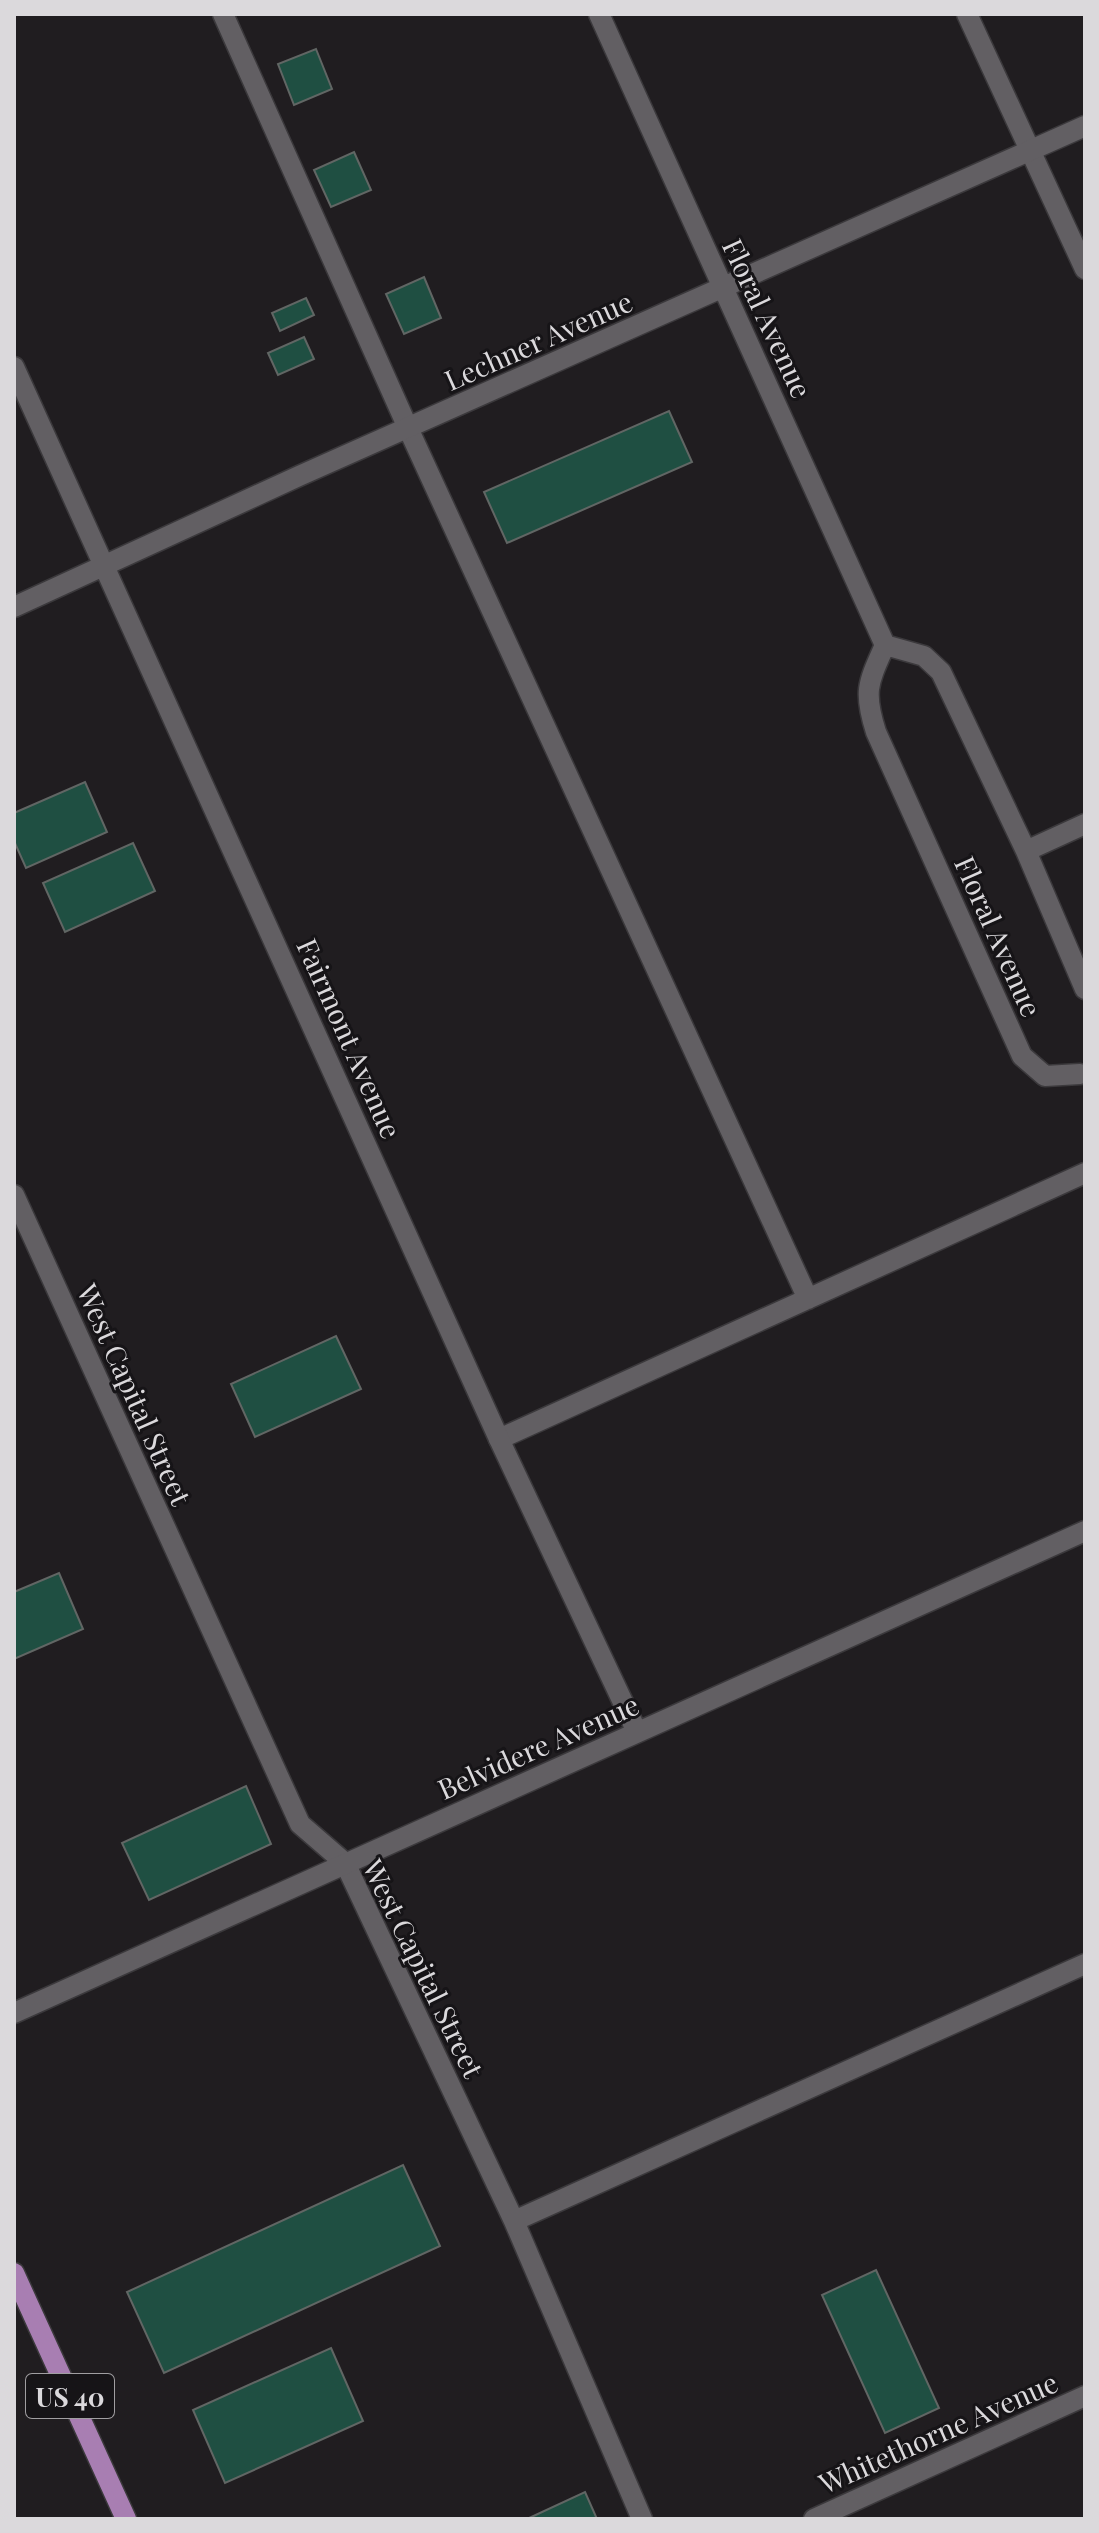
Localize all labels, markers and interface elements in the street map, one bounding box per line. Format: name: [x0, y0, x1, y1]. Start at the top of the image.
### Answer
street label: Floral Avenue: [715, 232, 821, 404]
street label: Lechner Avenue: [438, 282, 638, 398]
street label: Floral Avenue: [947, 850, 1051, 1022]
street label: Fairmont Avenue: [289, 932, 411, 1144]
street label: West Capital Street: [69, 1277, 201, 1511]
street label: Belvidere Avenue: [432, 1685, 644, 1807]
street label: West Capital Street: [355, 1852, 493, 2084]
street label: Whitethorne Avenue: [812, 2363, 1063, 2502]
road number: US 40: [26, 2374, 114, 2418]

